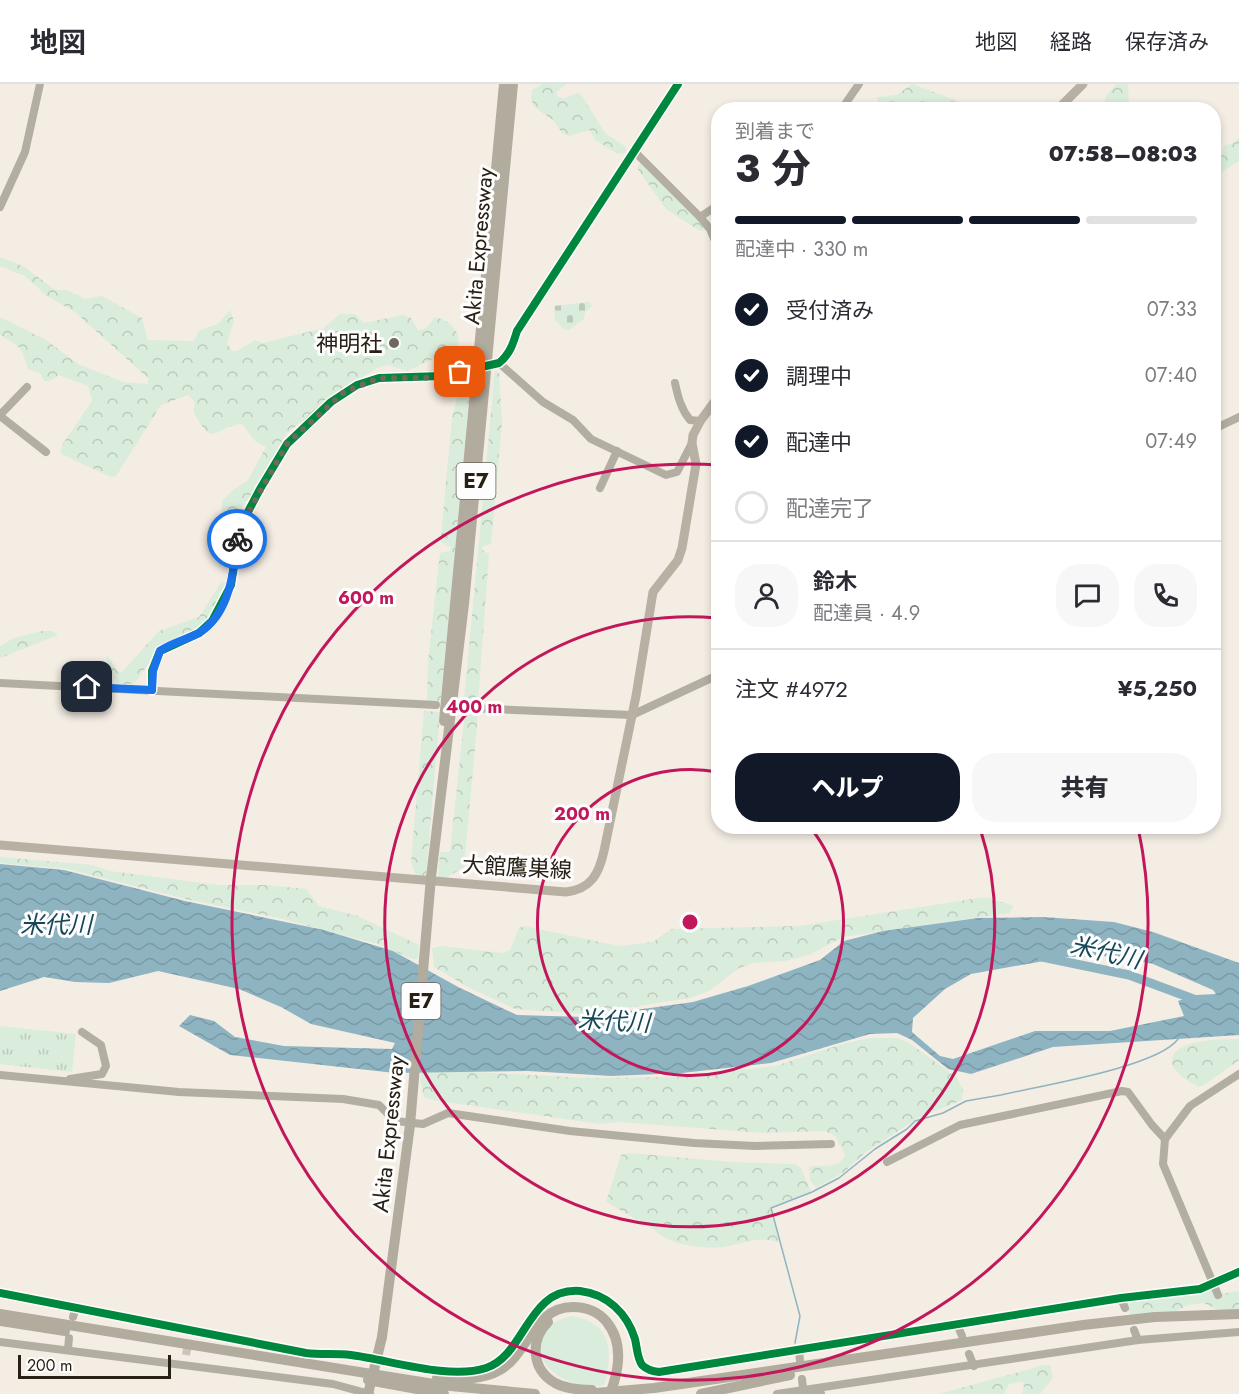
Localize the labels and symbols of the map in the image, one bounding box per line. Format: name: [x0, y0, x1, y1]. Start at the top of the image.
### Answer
street label: Akita Expressway: [455, 166, 501, 326]
place label: 神明社: [316, 327, 382, 359]
marker: 神明社: [387, 336, 401, 350]
pin: [434, 346, 485, 397]
road number: E7: [456, 463, 496, 499]
courier: [207, 509, 267, 569]
text: 600 m: [338, 585, 394, 611]
pin: [61, 661, 112, 712]
text: 400 m: [446, 694, 502, 720]
text: 200 m: [554, 801, 610, 827]
street label: 大館鷹巣線: [461, 848, 573, 886]
water label: 米代川: [20, 907, 95, 942]
centre of rings: [680, 912, 700, 932]
water label: 米代川: [1067, 927, 1148, 978]
road number: E7: [402, 983, 440, 1019]
water label: 米代川: [577, 1002, 654, 1041]
street label: Akita Expressway: [364, 1054, 412, 1214]
scale bar: [18, 1352, 171, 1380]

